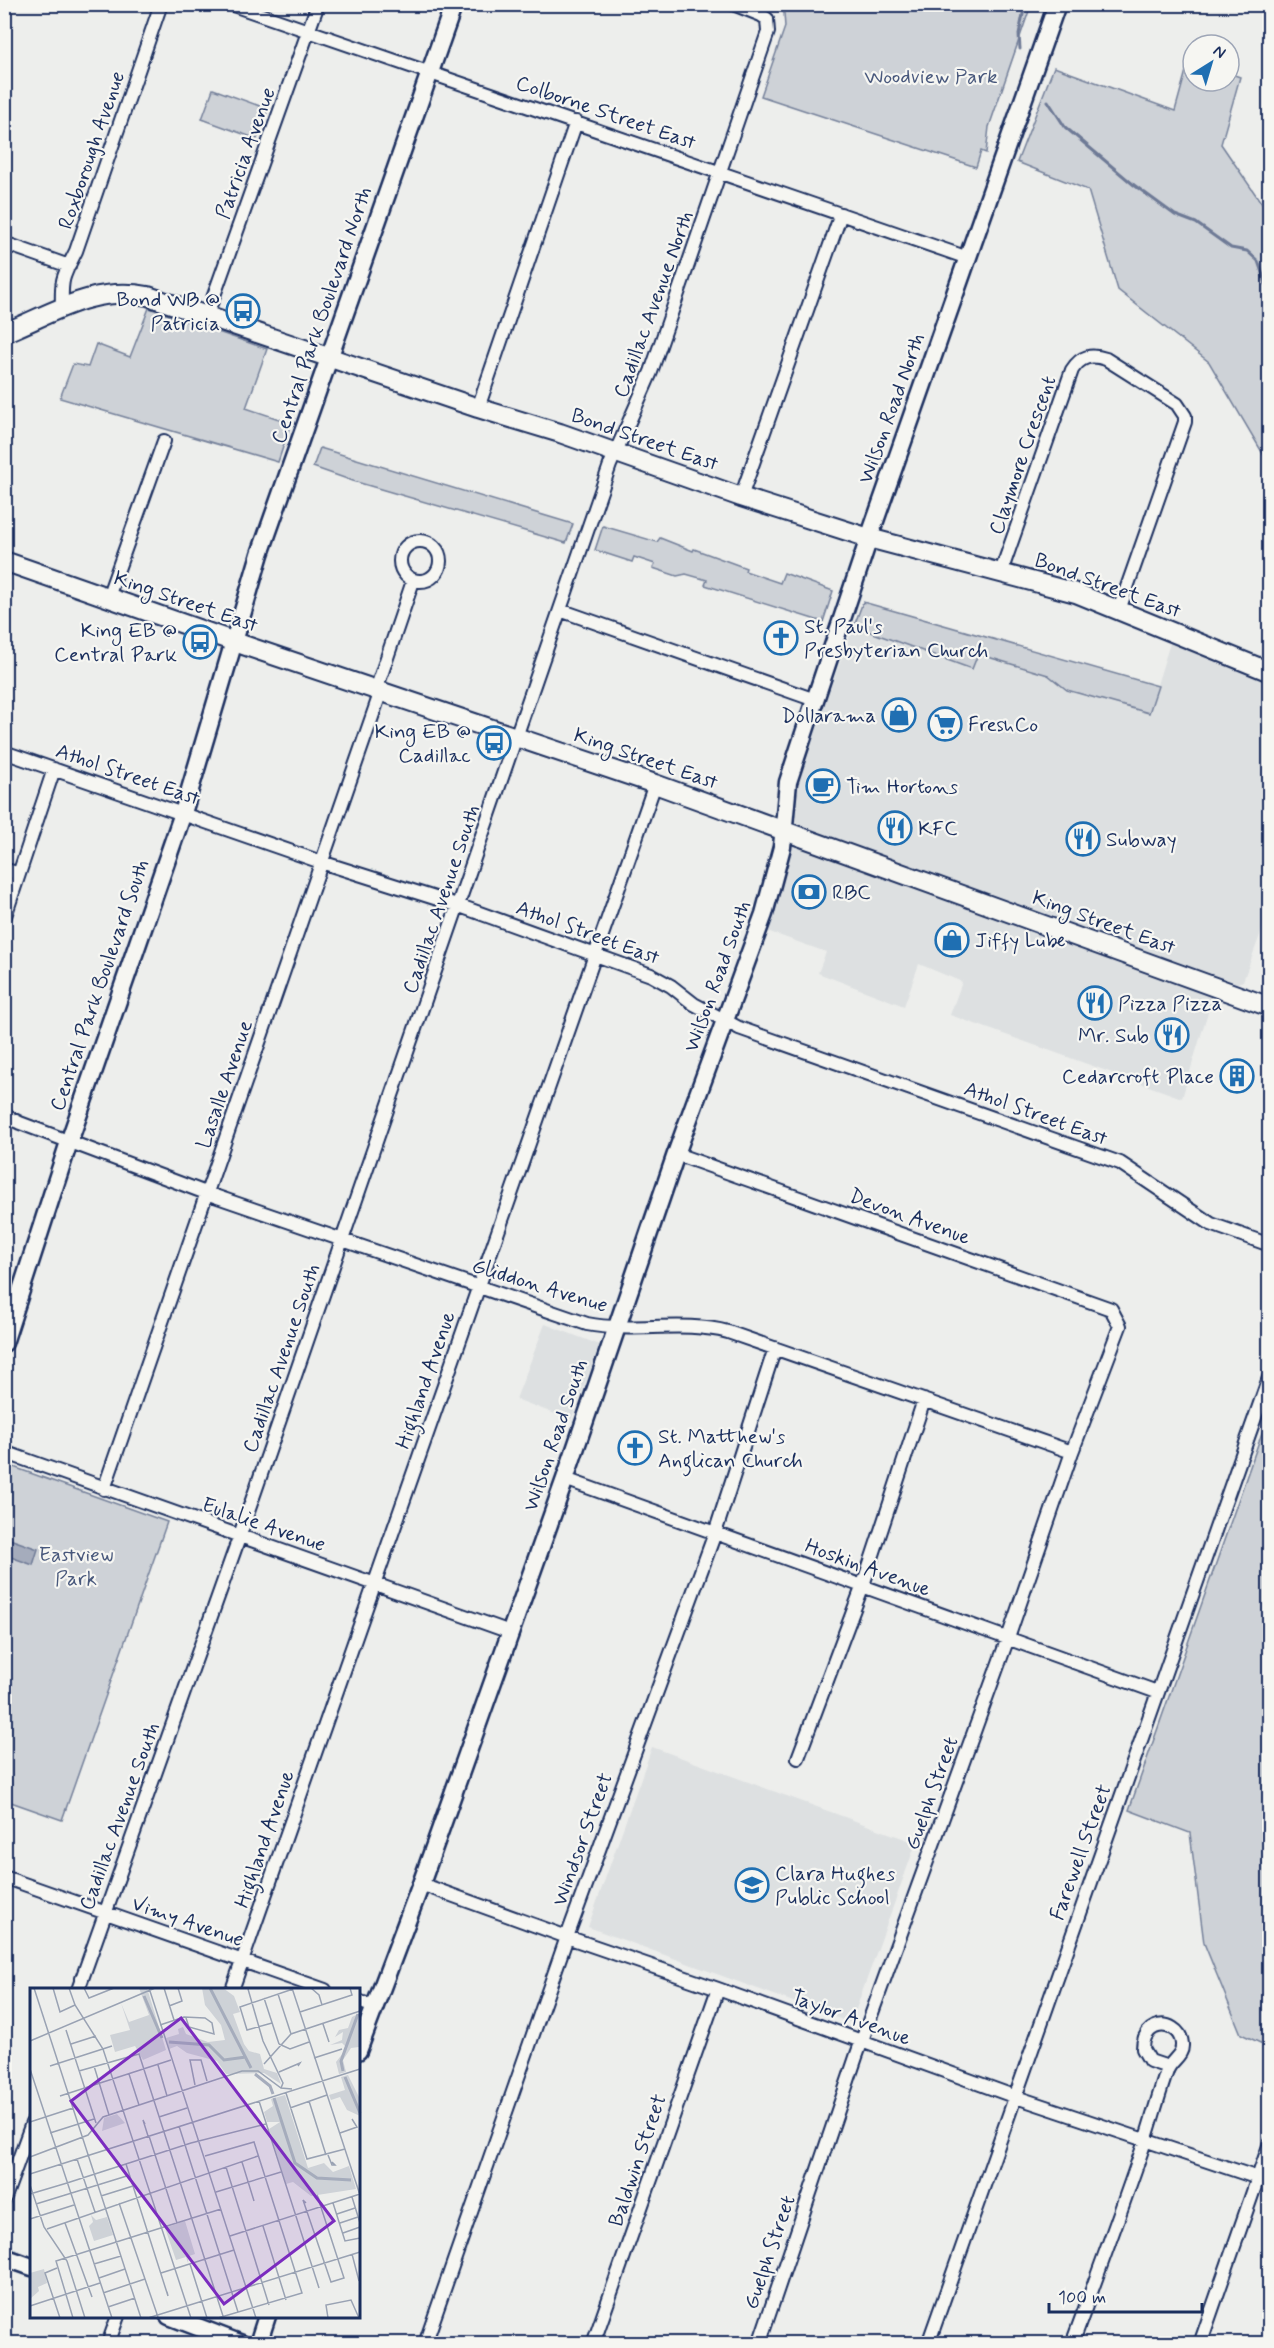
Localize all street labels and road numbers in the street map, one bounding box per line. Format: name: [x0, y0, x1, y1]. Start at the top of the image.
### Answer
street label: Roxborough Avenue: [52, 68, 132, 233]
street label: Colborne Street East: [512, 69, 700, 157]
street label: Patricia Avenue: [209, 84, 283, 223]
street label: Central Park Boulevard North: [265, 183, 379, 448]
street label: Cadillac Avenue North: [607, 207, 701, 402]
street label: Wilson Road North: [852, 329, 932, 487]
street label: Claymore Crescent: [983, 372, 1063, 539]
street label: Bond Street East: [567, 402, 722, 478]
street label: Bond Street East: [1031, 546, 1185, 626]
street label: King Street East: [110, 564, 262, 641]
street label: King Street East: [570, 721, 722, 798]
street label: Athol Street East: [52, 737, 204, 813]
street label: Cadillac Avenue South: [396, 801, 487, 998]
street label: Central Park Boulevard South: [44, 856, 156, 1115]
street label: King Street East: [1028, 884, 1180, 963]
street label: Athol Street East: [512, 894, 664, 972]
street label: Wilson Road South: [678, 897, 758, 1056]
street label: Lasalle Avenue: [190, 1016, 260, 1152]
street label: Athol Street East: [960, 1075, 1112, 1153]
street label: Devon Avenue: [845, 1182, 974, 1252]
street label: Gliddon Avenue: [468, 1252, 611, 1320]
street label: Cadillac Avenue South: [236, 1260, 327, 1457]
street label: Highland Avenue: [389, 1308, 465, 1454]
street label: Wilson Road South: [517, 1356, 595, 1515]
street label: Eulalie Avenue: [198, 1491, 329, 1559]
street label: Hoskin Avenue: [801, 1532, 935, 1604]
street label: Cadillac Avenue South: [73, 1718, 167, 1914]
street label: Guelph Street: [898, 1733, 965, 1854]
street label: Highland Avenue: [228, 1767, 304, 1913]
street label: Windsor Street: [546, 1769, 620, 1910]
street label: Farewell Street: [1043, 1780, 1119, 1924]
street label: Vimy Avenue: [128, 1890, 248, 1954]
street label: Taylor Avenue: [787, 1983, 915, 2053]
street label: Baldwin Street: [602, 2090, 674, 2230]
street label: Guelph Street: [737, 2191, 803, 2313]

